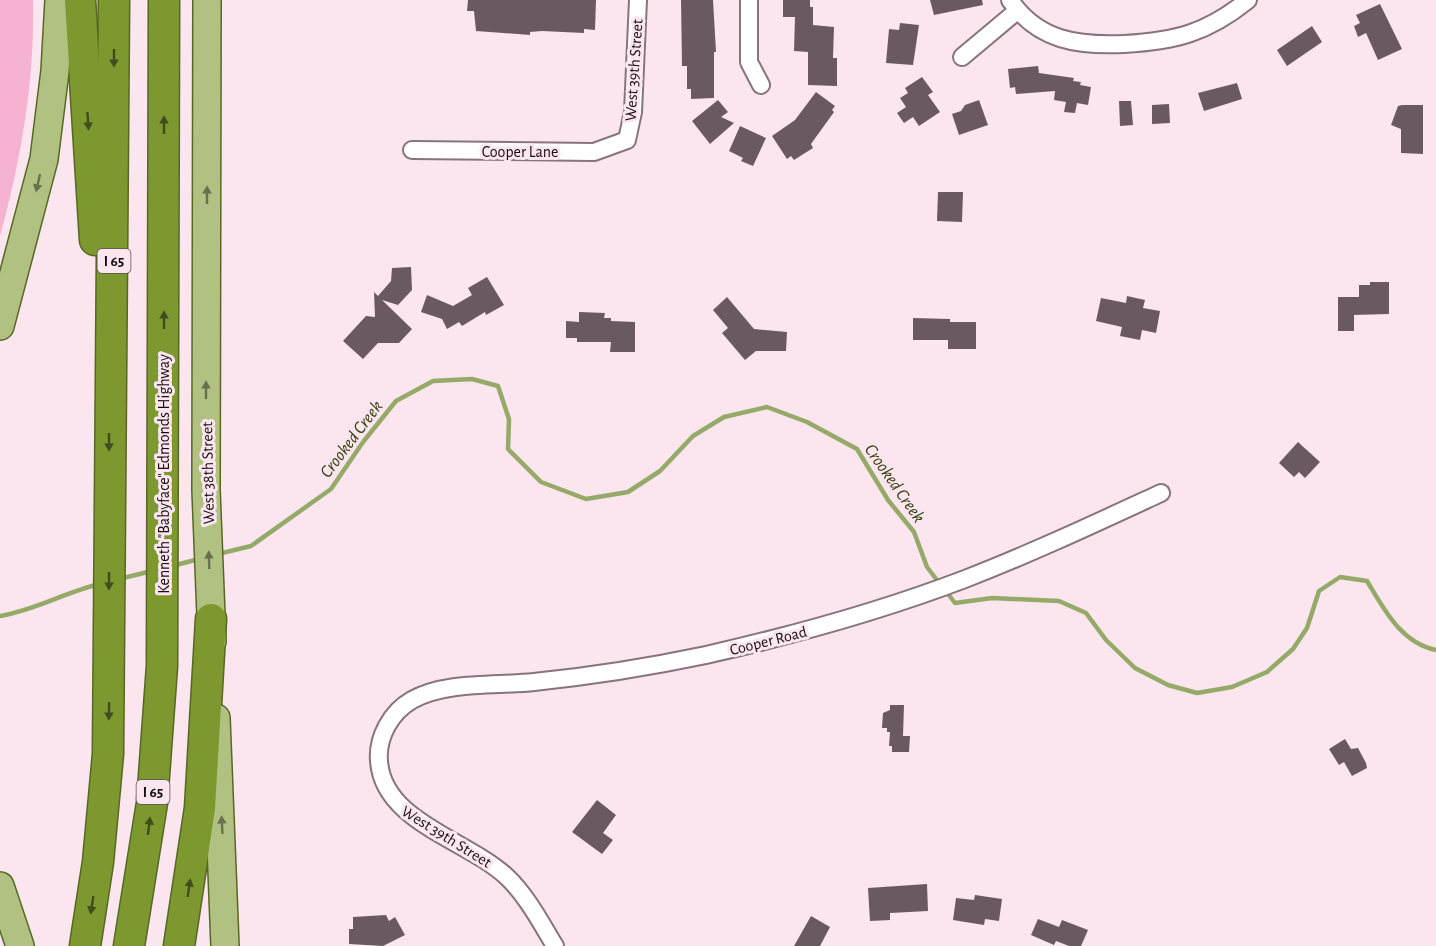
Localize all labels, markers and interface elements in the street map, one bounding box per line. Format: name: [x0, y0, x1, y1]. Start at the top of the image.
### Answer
street label: West 39th Street: [622, 18, 646, 122]
one-way arrow: [109, 49, 119, 68]
one-way arrow: [83, 112, 92, 131]
one-way arrow: [159, 116, 169, 135]
street label: Cooper Lane: [482, 144, 558, 160]
one-way arrow: [33, 174, 43, 192]
one-way arrow: [202, 185, 212, 204]
road number: I 65: [98, 249, 130, 273]
one-way arrow: [159, 311, 169, 330]
street label: Kenneth "Babyface" Edmonds Highway: [156, 354, 173, 594]
one-way arrow: [201, 380, 211, 399]
water label: Crooked Creek: [317, 398, 386, 481]
street label: West 38th Street: [199, 422, 217, 524]
one-way arrow: [104, 433, 114, 452]
water label: Crooked Creek: [861, 441, 928, 526]
one-way arrow: [204, 551, 214, 570]
one-way arrow: [104, 571, 114, 590]
street label: Cooper Road: [728, 624, 808, 658]
one-way arrow: [104, 701, 114, 720]
road number: I 65: [136, 780, 170, 804]
street label: West 39th Street: [399, 803, 494, 871]
one-way arrow: [217, 815, 226, 834]
one-way arrow: [144, 817, 153, 836]
one-way arrow: [185, 879, 194, 898]
one-way arrow: [87, 895, 96, 914]

